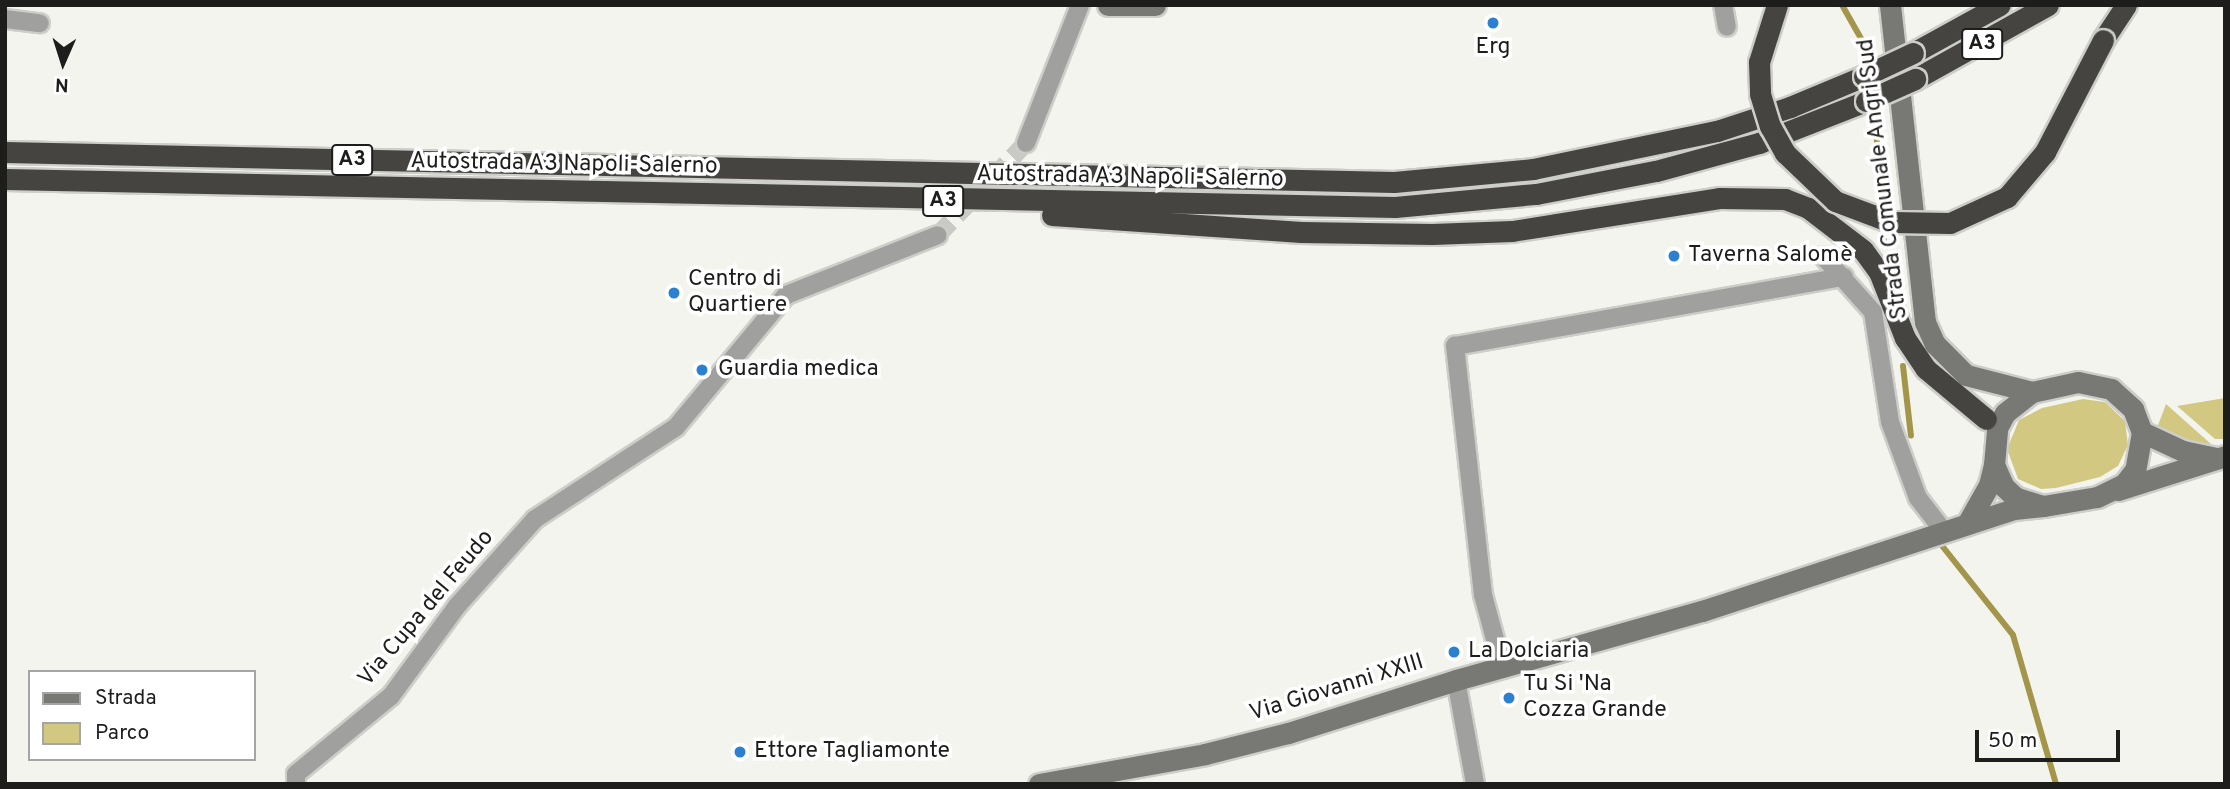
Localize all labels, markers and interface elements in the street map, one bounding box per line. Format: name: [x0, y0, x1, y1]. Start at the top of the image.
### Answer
marker: Erg: [1485, 15, 1501, 31]
road number: A3: [1961, 26, 2003, 61]
north arrow: [28, 28, 98, 98]
place label: Erg: [1476, 34, 1510, 62]
street label: Strada Comunale Angri Sud: [1853, 37, 1915, 321]
text: N: [54, 72, 69, 96]
road number: A3: [331, 142, 373, 178]
street label: Autostrada A3 Napoli-Salerno: [410, 149, 718, 181]
street label: Autostrada A3 Napoli-Salerno: [976, 162, 1284, 194]
road number: A3: [922, 184, 964, 218]
place label: Taverna Salomè: [1688, 242, 1853, 270]
marker: Taverna Salomè: [1666, 248, 1682, 264]
place label: Centro di Quartiere: [688, 266, 787, 320]
marker: Centro di Quartiere: [666, 285, 682, 301]
place label: Guardia medica: [718, 356, 879, 384]
marker: Guardia medica: [692, 360, 712, 380]
street label: Via Cupa del Feudo: [353, 525, 501, 693]
place label: La Dolciaria: [1468, 638, 1589, 666]
marker: La Dolciaria: [1446, 644, 1462, 660]
street label: Via Giovanni XXIII: [1247, 649, 1427, 729]
legend: [28, 670, 256, 761]
place label: Tu Si 'Na Cozza Grande: [1523, 671, 1667, 725]
text: Strada: [95, 685, 156, 712]
marker: Tu Si 'Na Cozza Grande: [1501, 690, 1517, 706]
scale bar: [1978, 716, 2123, 760]
text: Parco: [95, 720, 149, 747]
text: 50 m: [1988, 728, 2037, 755]
place label: Ettore Tagliamonte: [754, 738, 951, 766]
marker: Ettore Tagliamonte: [732, 744, 748, 760]

